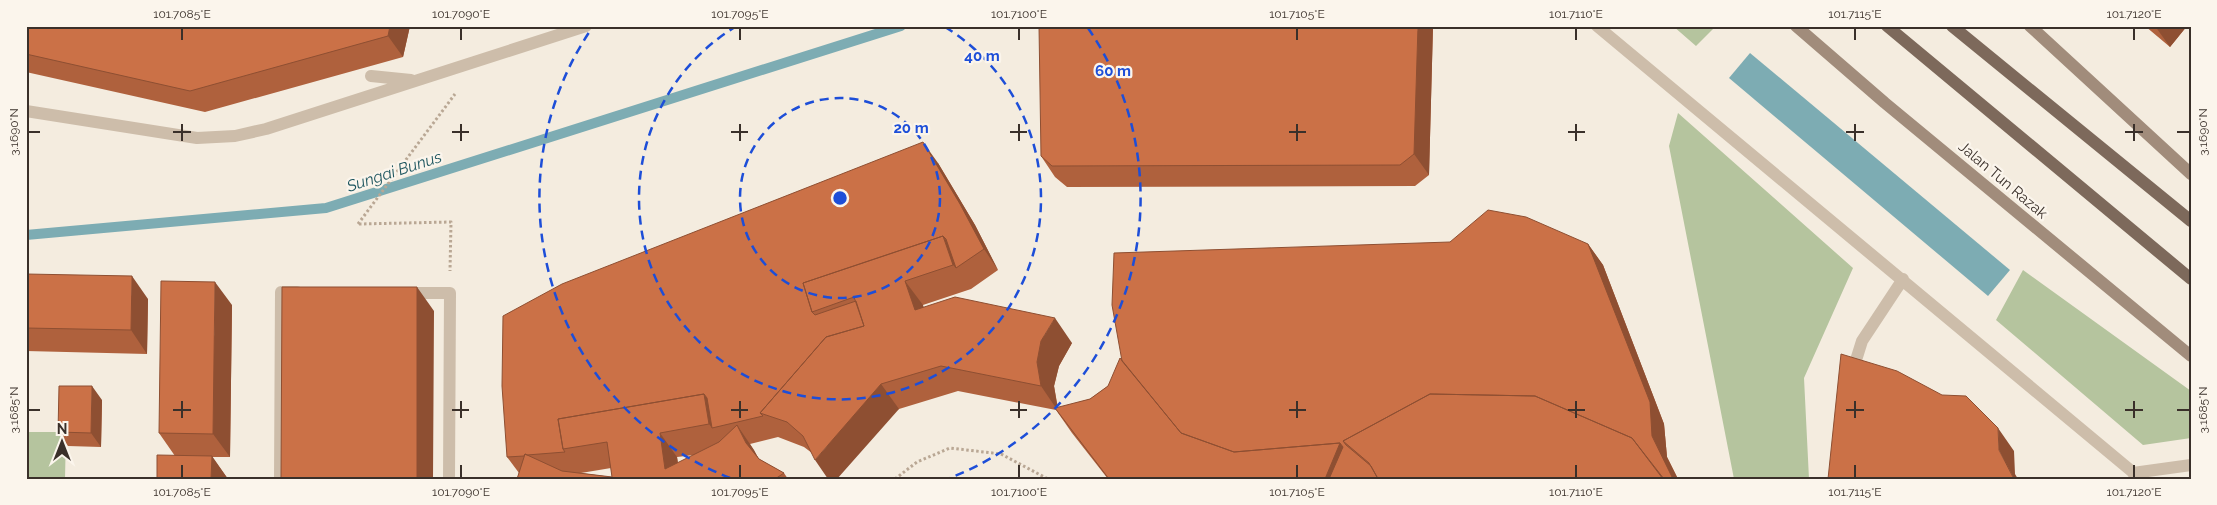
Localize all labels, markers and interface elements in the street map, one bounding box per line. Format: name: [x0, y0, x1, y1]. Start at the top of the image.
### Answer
text: 101.7085°E: [153, 7, 211, 21]
text: 101.7090°E: [432, 7, 490, 21]
text: 101.7095°E: [711, 7, 769, 21]
text: 101.7100°E: [991, 7, 1047, 21]
text: 101.7105°E: [1269, 7, 1325, 21]
text: 101.7110°E: [1549, 7, 1603, 21]
text: 101.7115°E: [1828, 7, 1882, 21]
text: 101.7120°E: [2107, 7, 2162, 21]
text: 40 m: [964, 47, 1000, 65]
text: 60 m: [1095, 62, 1131, 80]
text: 3.1690°N: [7, 108, 21, 156]
text: 3.1690°N: [2196, 108, 2210, 156]
text: 20 m: [893, 119, 929, 137]
street label: Jalan Tun Razak: [1955, 138, 2051, 222]
water label: Sungai Bunus: [343, 147, 444, 196]
centre of rings: [831, 189, 849, 207]
text: 3.1685°N: [7, 386, 21, 434]
text: 3.1685°N: [2196, 386, 2210, 434]
north arrow: [38, 418, 88, 468]
text: N: [57, 421, 67, 437]
text: 101.7085°E: [153, 485, 211, 499]
text: 101.7090°E: [432, 485, 490, 499]
text: 101.7095°E: [711, 485, 769, 499]
text: 101.7100°E: [991, 485, 1047, 499]
text: 101.7105°E: [1269, 485, 1325, 499]
text: 101.7110°E: [1549, 485, 1603, 499]
text: 101.7115°E: [1828, 485, 1882, 499]
text: 101.7120°E: [2107, 485, 2162, 499]

